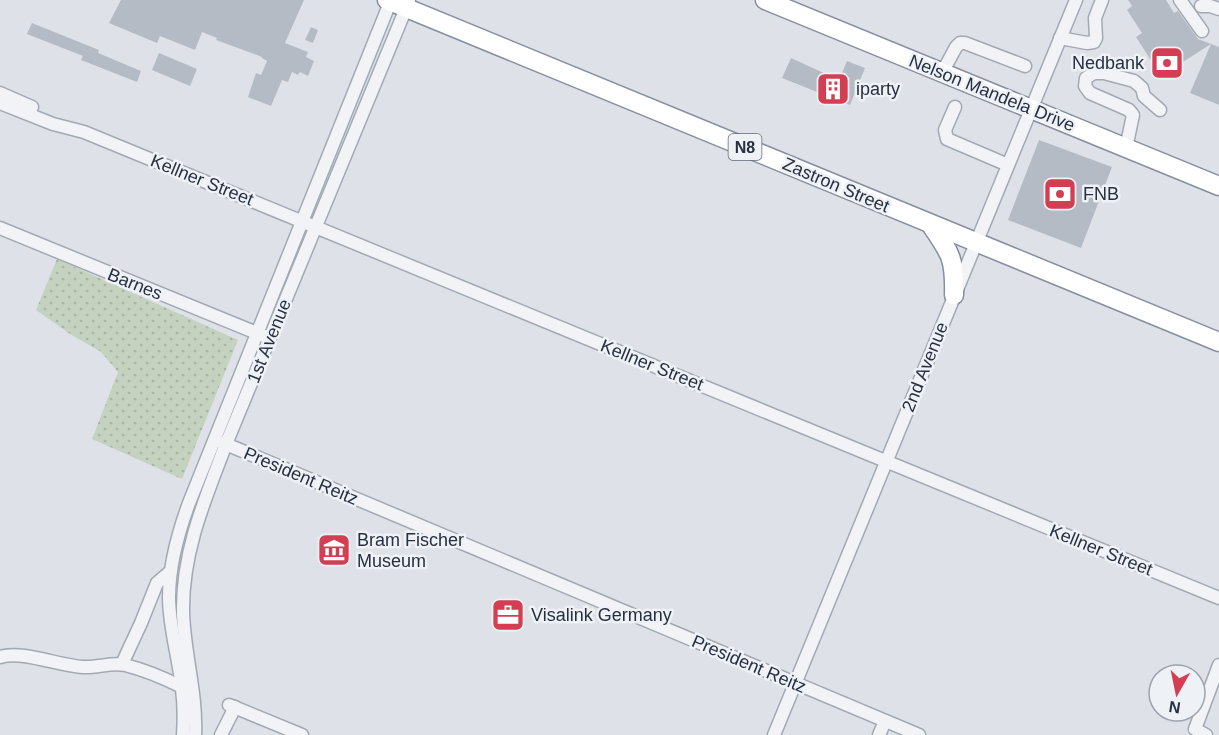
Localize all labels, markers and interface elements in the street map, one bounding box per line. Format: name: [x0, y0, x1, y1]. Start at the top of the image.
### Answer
bank icon: Nedbank: [1149, 45, 1185, 81]
street label: Nelson Mandela Drive: [906, 51, 1078, 135]
place label: Nedbank: [1072, 53, 1145, 73]
building icon: iparty: [815, 71, 851, 107]
place label: iparty: [856, 79, 900, 99]
road number: N8: [728, 134, 762, 160]
street label: Kellner Street: [148, 150, 256, 210]
street label: Zastron Street: [780, 154, 892, 216]
bank icon: FNB: [1042, 176, 1078, 212]
place label: FNB: [1083, 184, 1119, 204]
street label: Barnes: [105, 264, 165, 304]
street label: 1st Avenue: [243, 296, 295, 386]
street label: 2nd Avenue: [898, 319, 952, 415]
street label: Kellner Street: [598, 335, 706, 395]
street label: President Reitz: [241, 443, 361, 509]
street label: Kellner Street: [1047, 520, 1155, 580]
place label: Bram Fischer Museum: [357, 530, 464, 571]
museum icon: Bram Fischer Museum: [316, 532, 352, 568]
office icon: Visalink Germany: [490, 597, 526, 633]
place label: Visalink Germany: [531, 605, 672, 625]
street label: President Reitz: [689, 631, 809, 697]
north arrow: [1147, 663, 1207, 723]
text: N: [1168, 698, 1182, 717]

